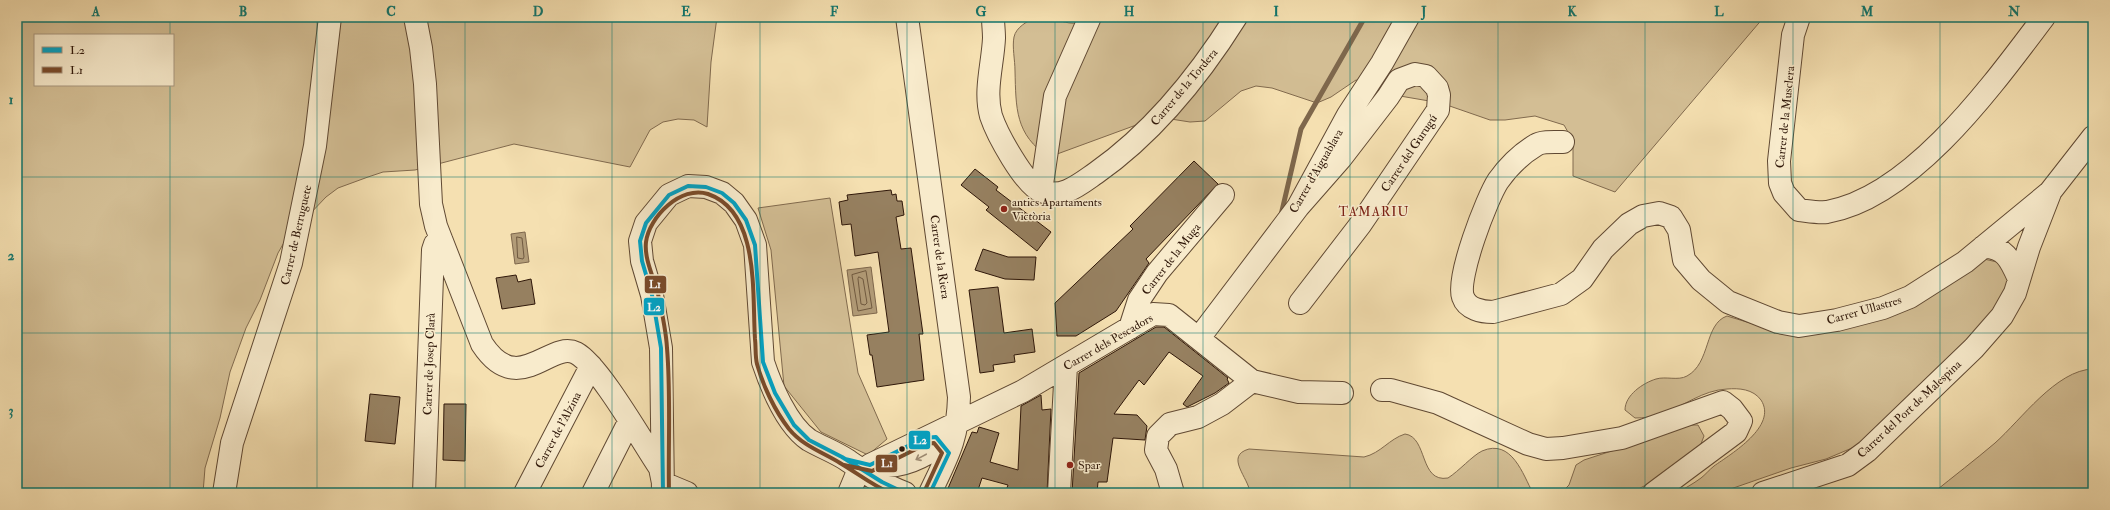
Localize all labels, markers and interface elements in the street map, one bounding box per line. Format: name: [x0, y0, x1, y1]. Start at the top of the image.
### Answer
text: A: [91, 4, 101, 20]
text: B: [239, 4, 247, 20]
text: C: [386, 4, 396, 20]
text: D: [533, 4, 544, 20]
text: E: [681, 4, 691, 20]
text: F: [830, 4, 839, 20]
text: G: [976, 4, 987, 20]
text: H: [1124, 4, 1135, 20]
text: I: [1273, 4, 1279, 20]
text: J: [1420, 4, 1427, 21]
text: K: [1567, 4, 1577, 20]
text: L: [1714, 4, 1724, 20]
text: M: [1860, 4, 1874, 20]
text: N: [2007, 4, 2020, 20]
legend: [34, 34, 174, 86]
text: L2: [70, 43, 85, 58]
street label: Carrer de la Tordera: [1148, 45, 1222, 129]
text: L1: [70, 63, 83, 78]
street label: Carrer de la Musclera: [1773, 64, 1798, 169]
text: 1: [9, 92, 14, 108]
street label: Carrer del Gurugú: [1378, 112, 1441, 195]
street label: Carrer d'Aiguablava: [1286, 126, 1347, 216]
street label: Carrer de Berruguete: [278, 184, 315, 287]
place label: antics Apartaments Victòria: [1012, 195, 1102, 224]
marker: antics Apartaments Victòria: [999, 204, 1009, 214]
district label: TAMARIU: [1339, 204, 1409, 220]
street label: Carrer de la Riera: [926, 214, 953, 301]
street label: Carrer de la Muga: [1139, 220, 1205, 298]
text: 2: [8, 248, 15, 264]
line badge: L1: [644, 275, 667, 294]
text: L1: [649, 278, 661, 291]
street label: Carrer Ullastres: [1825, 293, 1903, 328]
line badge: L2: [643, 297, 665, 316]
text: L2: [647, 301, 661, 314]
street label: Carrer dels Pescadors: [1061, 311, 1156, 374]
street label: Carrer de Josep Clarà: [420, 312, 439, 415]
street label: Carrer del Port de Malespina: [1854, 356, 1965, 462]
street label: Carrer de l'Alzina: [532, 388, 585, 471]
text: 3: [9, 403, 14, 419]
line badge: L2: [908, 430, 931, 450]
text: L2: [913, 434, 927, 447]
unlabelled marker: [897, 444, 907, 454]
one-way arrow: [915, 453, 927, 461]
line badge: L1: [875, 454, 898, 473]
text: L1: [881, 457, 893, 470]
place label: Spar: [1078, 458, 1101, 473]
marker: Spar: [1065, 460, 1075, 470]

